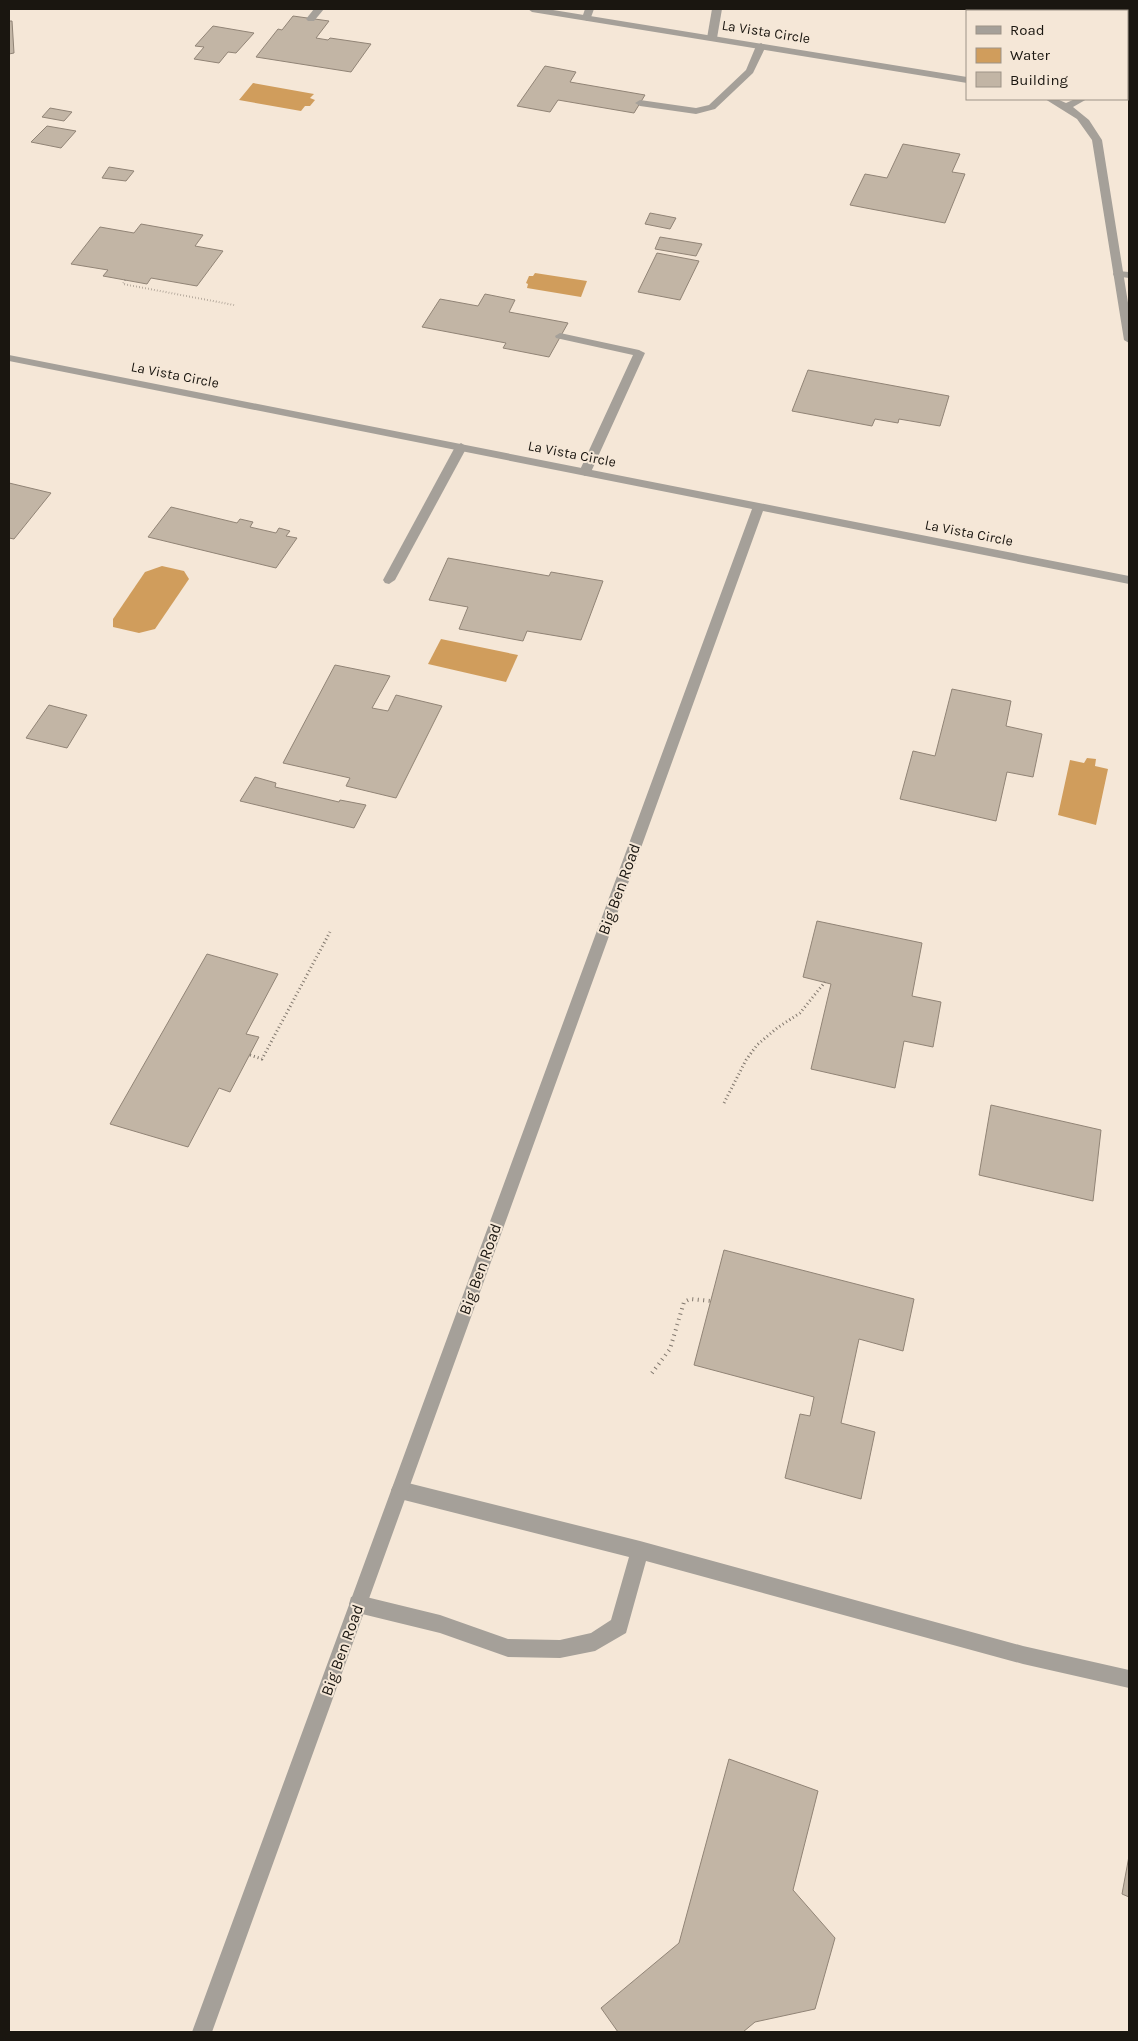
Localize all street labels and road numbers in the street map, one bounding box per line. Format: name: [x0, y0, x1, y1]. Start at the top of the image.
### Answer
street label: La Vista Circle: [721, 17, 811, 47]
street label: La Vista Circle: [129, 358, 221, 392]
street label: La Vista Circle: [526, 437, 618, 471]
street label: La Vista Circle: [923, 516, 1015, 550]
street label: Big Ben Road: [594, 841, 644, 937]
street label: Big Ben Road: [455, 1221, 505, 1317]
street label: Big Ben Road: [317, 1602, 367, 1698]

